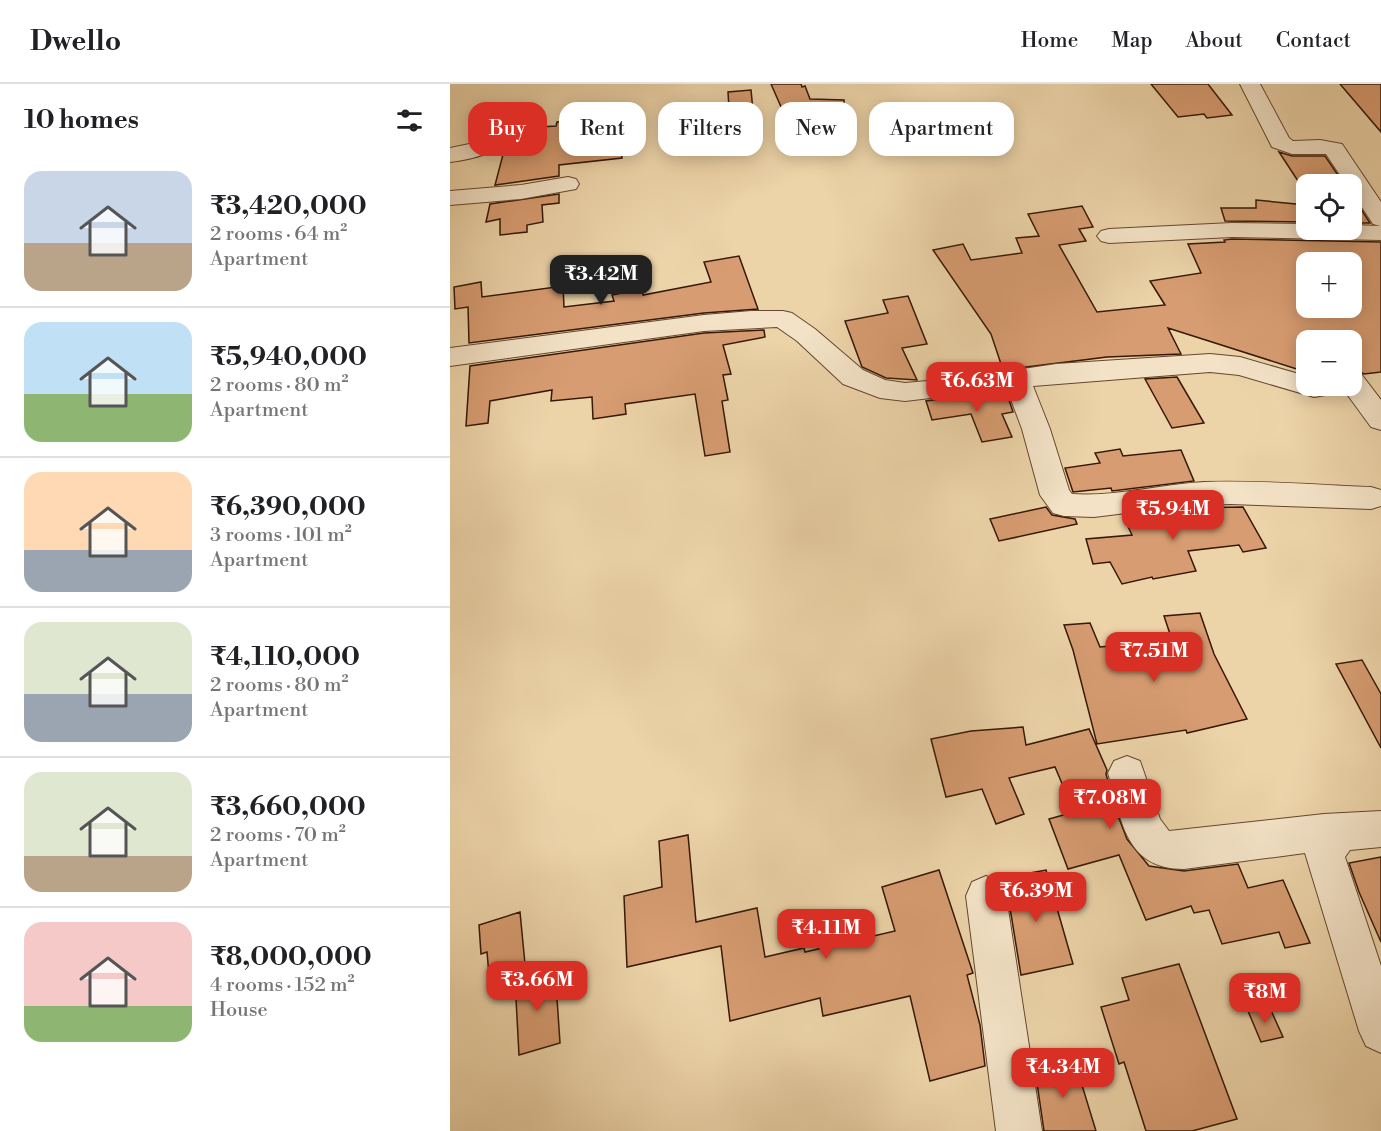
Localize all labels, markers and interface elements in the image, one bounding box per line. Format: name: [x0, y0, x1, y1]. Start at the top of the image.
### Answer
text: Dwello: [30, 24, 121, 59]
text: Home: [1021, 28, 1078, 54]
text: Map: [1111, 28, 1153, 54]
text: About: [1186, 28, 1243, 54]
text: Contact: [1276, 28, 1351, 54]
chip: Buy: [468, 102, 547, 156]
chip: Rent: [559, 102, 646, 156]
chip: Filters: [658, 102, 763, 156]
chip: New: [775, 102, 857, 156]
chip: Apartment: [869, 102, 1014, 156]
text: 10 homes: [24, 104, 139, 136]
icon: filters: [393, 104, 426, 137]
map controls: [1296, 174, 1362, 396]
button: locate: [1296, 174, 1362, 240]
text: ₹3,420,000: [210, 190, 367, 222]
icon: home: [72, 195, 144, 267]
text: 2 rooms · 64 m²: [210, 222, 347, 247]
text: Apartment: [210, 247, 308, 272]
button: +: [1296, 252, 1362, 318]
pin: ₹3.42M: [552, 255, 650, 306]
text: ₹3.42M: [564, 262, 638, 287]
button: −: [1296, 330, 1362, 396]
text: ₹5,940,000: [210, 341, 367, 373]
icon: home: [72, 346, 144, 418]
pin: ₹6.63M: [928, 362, 1026, 413]
text: ₹6.63M: [940, 369, 1014, 394]
text: 2 rooms · 80 m²: [210, 373, 348, 398]
text: Apartment: [210, 398, 308, 423]
pin: ₹5.94M: [1124, 490, 1222, 541]
text: ₹6,390,000: [210, 491, 366, 523]
icon: home: [72, 496, 144, 568]
text: ₹5.94M: [1136, 497, 1210, 522]
text: 3 rooms · 101 m²: [210, 523, 352, 548]
text: Apartment: [210, 548, 308, 573]
pin: ₹7.51M: [1105, 632, 1203, 683]
text: ₹7.51M: [1120, 639, 1188, 664]
text: ₹4,110,000: [210, 641, 360, 673]
icon: home: [72, 646, 144, 718]
text: 2 rooms · 80 m²: [210, 673, 348, 698]
text: Apartment: [210, 698, 308, 723]
pin: ₹7.08M: [1061, 779, 1159, 830]
text: ₹7.08M: [1073, 786, 1147, 811]
text: ₹3,660,000: [210, 791, 366, 823]
icon: home: [72, 796, 144, 868]
text: 2 rooms · 70 m²: [210, 823, 346, 848]
text: Apartment: [210, 848, 308, 873]
pin: ₹6.39M: [987, 872, 1085, 923]
text: ₹6.39M: [999, 879, 1073, 904]
pin: ₹4.11M: [777, 909, 875, 960]
text: ₹4.11M: [791, 916, 861, 941]
text: ₹8,000,000: [210, 941, 372, 973]
icon: home: [72, 946, 144, 1018]
pin: ₹3.66M: [488, 961, 586, 1012]
text: ₹3.66M: [500, 968, 574, 993]
text: 4 rooms · 152 m²: [210, 973, 354, 998]
pin: ₹8M: [1236, 973, 1294, 1024]
text: ₹8M: [1243, 980, 1287, 1005]
text: House: [210, 998, 268, 1023]
pin: ₹4.34M: [1014, 1048, 1112, 1099]
text: ₹4.34M: [1025, 1055, 1101, 1080]

